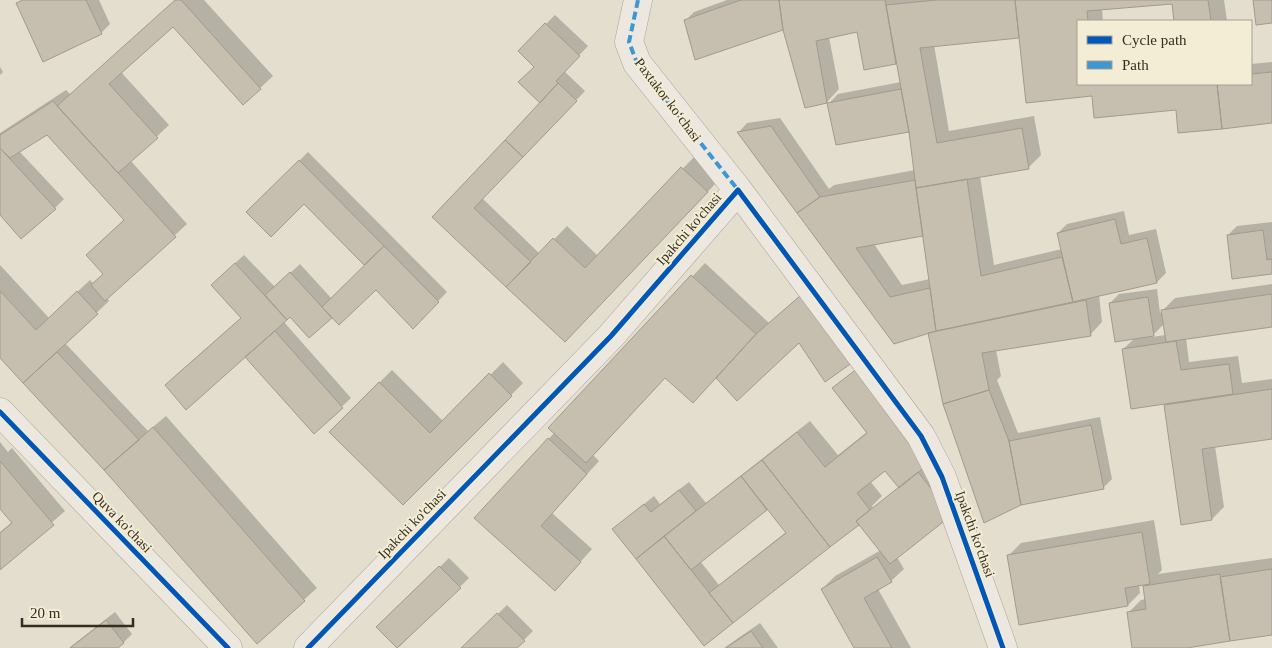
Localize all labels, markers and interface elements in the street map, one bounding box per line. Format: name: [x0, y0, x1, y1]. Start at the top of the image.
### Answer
legend: [1077, 20, 1252, 85]
text: Cycle path: [1122, 32, 1187, 48]
street label: Paxtakor koʻchasi: [632, 55, 704, 145]
text: Path: [1122, 57, 1149, 73]
street label: Ipakchi ko'chasi: [654, 190, 725, 268]
street label: Ipakchi ko'chasi: [375, 486, 449, 562]
street label: Quva ko'chasi: [89, 488, 155, 556]
street label: Ipakchi ko'chasi: [952, 489, 998, 579]
scale bar: [22, 596, 134, 628]
text: 20 m: [30, 605, 61, 621]

